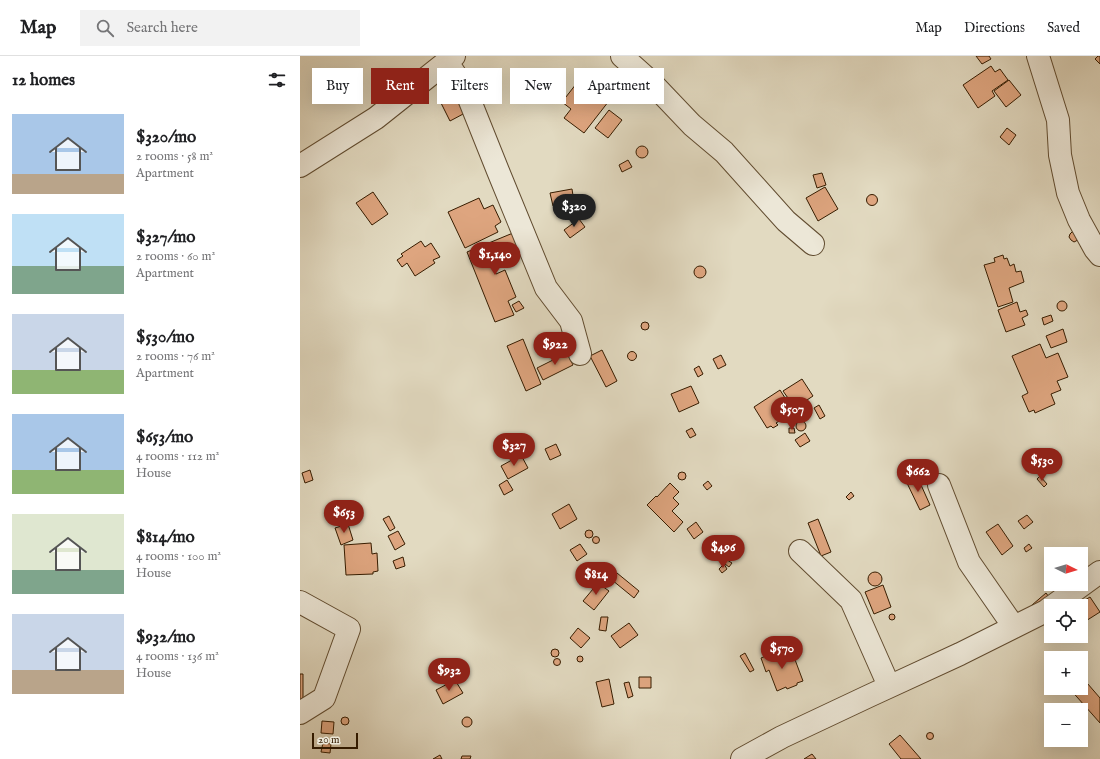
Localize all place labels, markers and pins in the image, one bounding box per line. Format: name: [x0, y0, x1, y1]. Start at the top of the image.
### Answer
pin: $320: [550, 194, 598, 228]
pin: $1,140: [462, 242, 528, 276]
pin: $922: [531, 332, 579, 366]
pin: $507: [768, 397, 816, 431]
pin: $327: [490, 433, 538, 467]
pin: $530: [1018, 448, 1066, 482]
pin: $662: [894, 459, 942, 493]
pin: $653: [320, 500, 368, 534]
pin: $496: [699, 535, 747, 569]
pin: $814: [572, 562, 620, 596]
pin: $570: [758, 636, 806, 670]
pin: $932: [425, 658, 473, 692]

